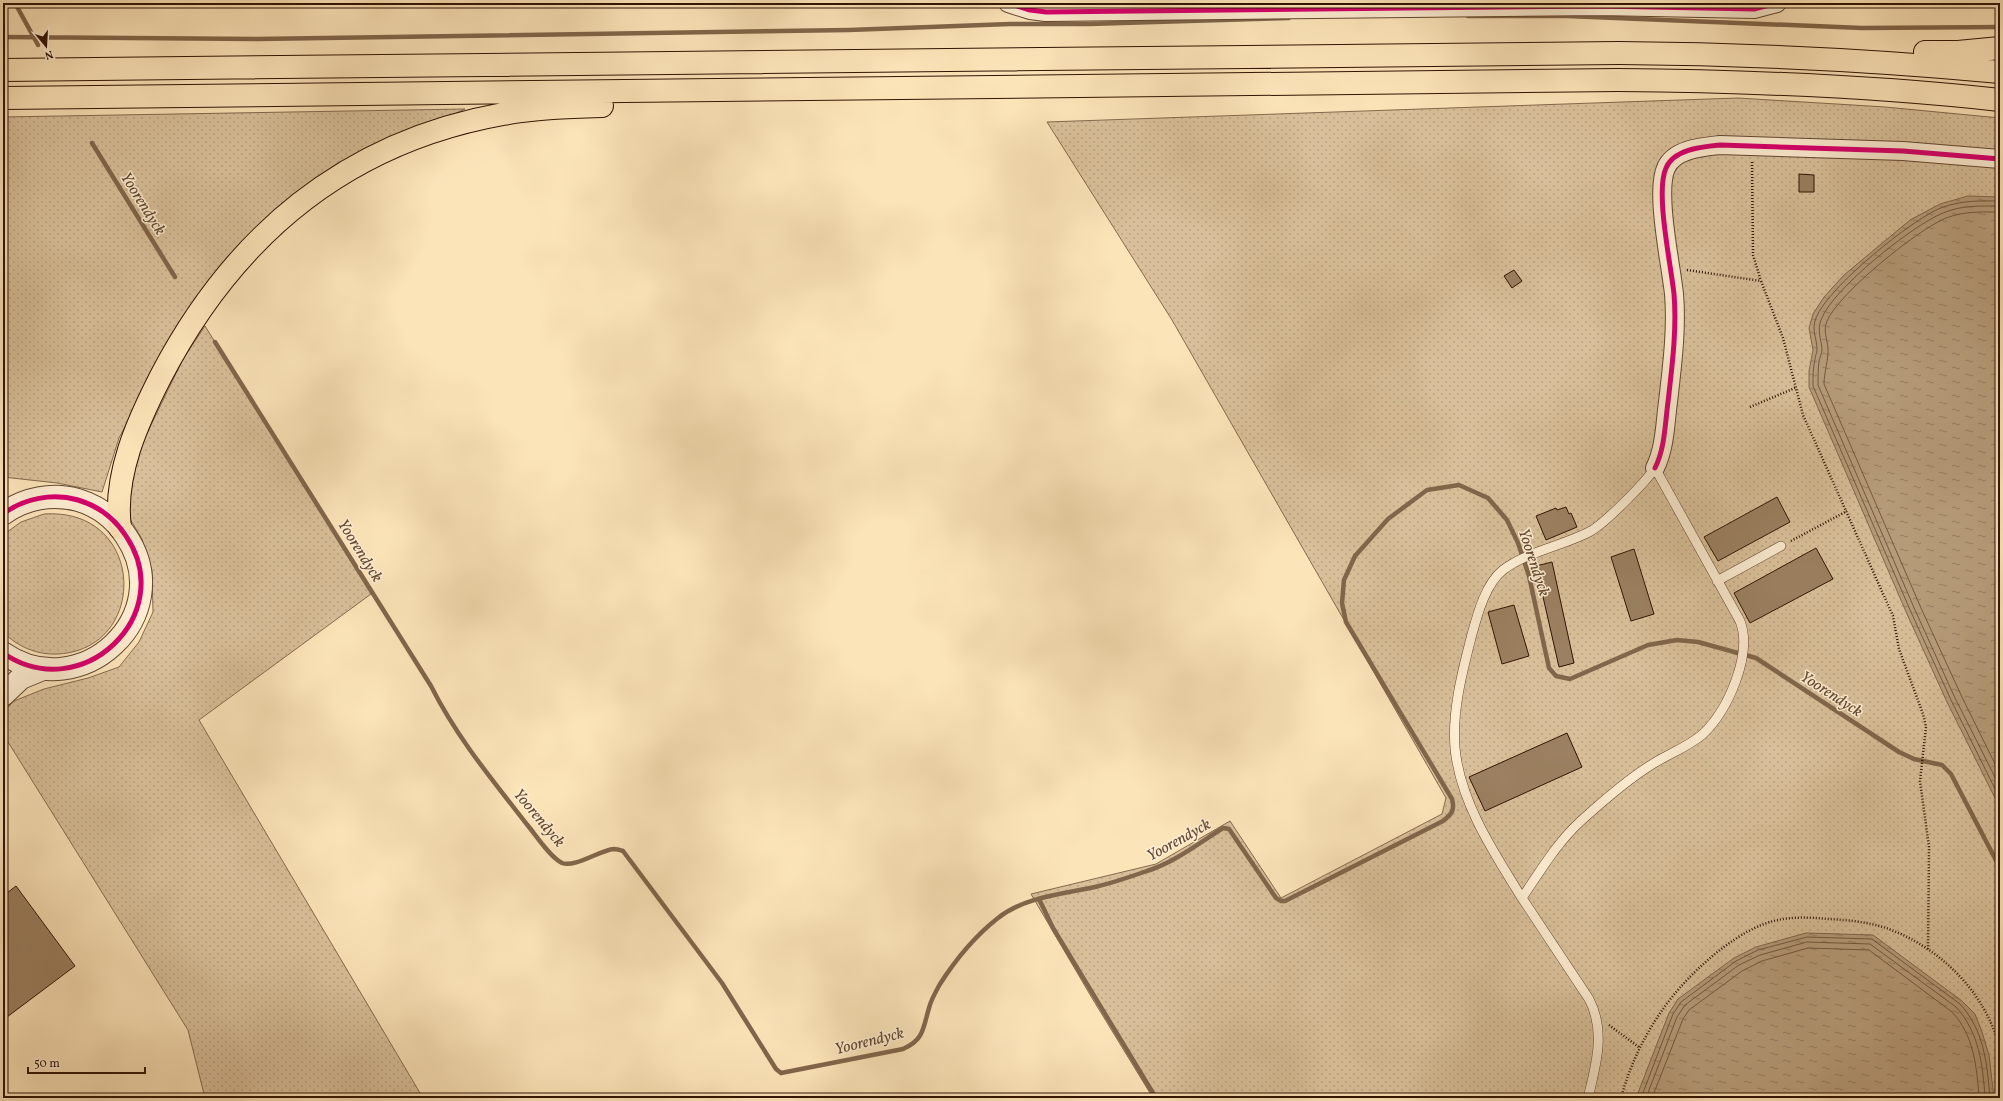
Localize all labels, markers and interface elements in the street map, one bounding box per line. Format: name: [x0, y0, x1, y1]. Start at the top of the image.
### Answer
north arrow: [26, 26, 66, 66]
text: N: [43, 46, 55, 62]
water label: Yoorendyck: [114, 168, 171, 240]
water label: Yoorendyck: [331, 515, 388, 587]
water label: Yoorendyck: [1512, 526, 1555, 600]
water label: Yoorendyck: [1795, 666, 1867, 723]
water label: Yoorendyck: [507, 784, 570, 853]
water label: Yoorendyck: [1143, 814, 1216, 867]
water label: Yoorendyck: [833, 1023, 907, 1061]
scale bar: [28, 1049, 145, 1075]
text: 50 m: [34, 1056, 60, 1072]

